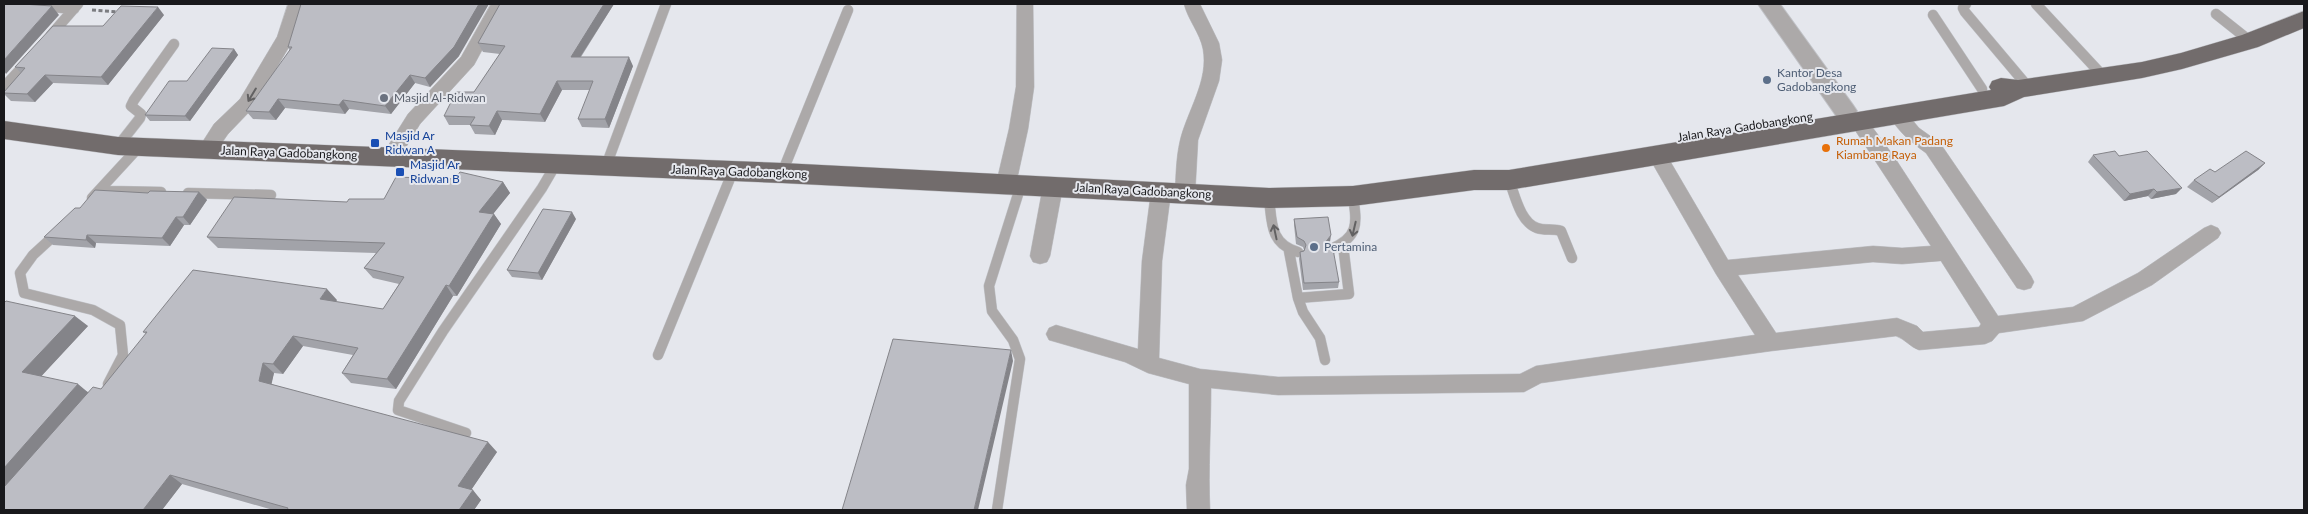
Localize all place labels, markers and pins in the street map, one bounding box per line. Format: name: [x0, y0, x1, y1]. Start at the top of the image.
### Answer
place label: Kantor Desa Gadobangkong: [1777, 65, 1856, 94]
marker: Kantor Desa Gadobangkong: [1761, 74, 1773, 86]
place label: Masjid Al-Ridwan: [394, 90, 486, 105]
marker: Masjid Al-Ridwan: [378, 92, 390, 104]
place label: Masjid Ar Ridwan A: [385, 128, 436, 157]
place label: Rumah Makan Padang Kiambang Raya: [1836, 133, 1953, 162]
marker: Masjid Ar Ridwan A: [369, 137, 381, 149]
marker: Rumah Makan Padang Kiambang Raya: [1820, 142, 1832, 154]
place label: Masjid Ar Ridwan B: [410, 157, 460, 186]
marker: Masjid Ar Ridwan B: [394, 166, 406, 178]
place label: Pertamina: [1324, 239, 1377, 254]
marker: Pertamina: [1308, 241, 1320, 253]

